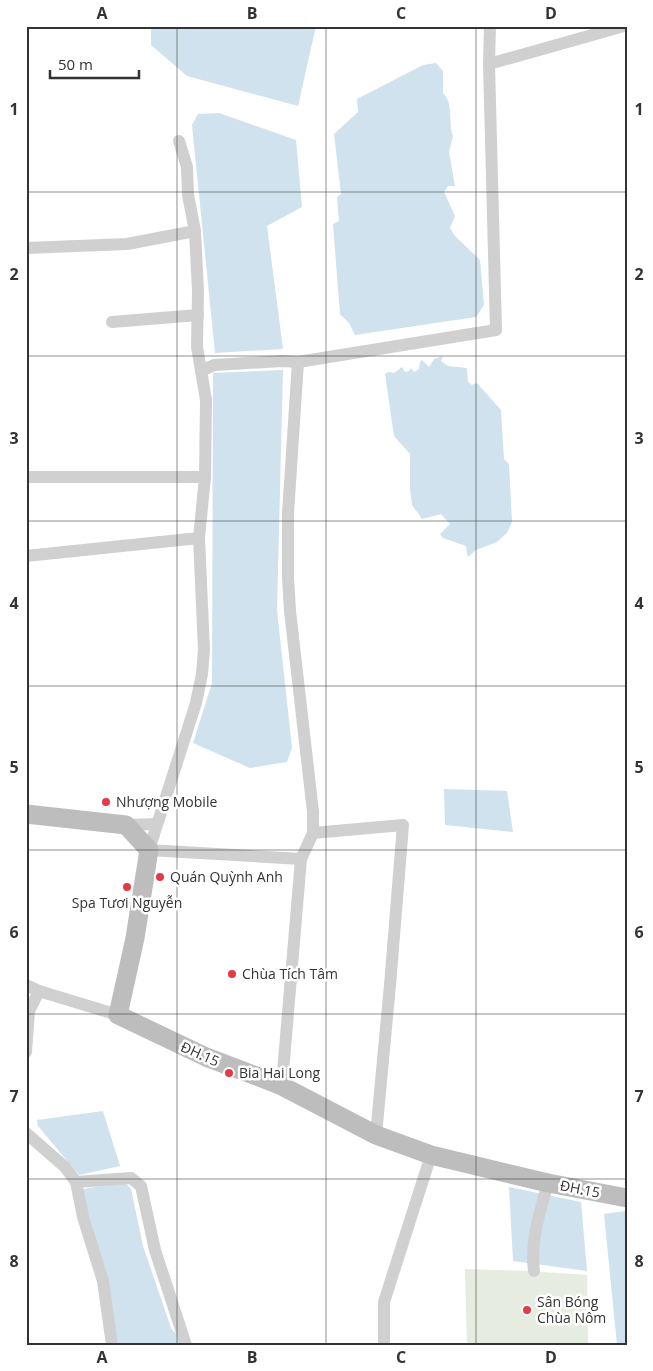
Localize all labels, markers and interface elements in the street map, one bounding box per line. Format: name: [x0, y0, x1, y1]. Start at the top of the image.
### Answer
text: A: [96, 2, 108, 24]
text: B: [247, 2, 257, 24]
text: C: [396, 2, 406, 24]
text: D: [545, 2, 557, 24]
scale bar: [50, 48, 139, 80]
text: 50 m: [58, 54, 93, 74]
text: 1: [9, 98, 19, 120]
text: 1: [634, 98, 644, 120]
text: 2: [9, 263, 19, 285]
text: 2: [634, 263, 644, 285]
text: 3: [9, 427, 19, 449]
text: 3: [634, 427, 644, 449]
text: 4: [9, 592, 19, 614]
text: 4: [634, 592, 644, 614]
text: 5: [9, 756, 19, 778]
text: 5: [634, 756, 644, 778]
place label: Nhượng Mobile: [116, 792, 217, 811]
marker: Nhượng Mobile: [100, 796, 112, 808]
place label: Quán Quỳnh Anh: [170, 867, 283, 886]
marker: Quán Quỳnh Anh: [154, 871, 166, 883]
marker: Spa Tươi Nguyễn: [121, 881, 133, 893]
place label: Spa Tươi Nguyễn: [72, 893, 182, 912]
text: 6: [9, 921, 19, 943]
text: 6: [634, 921, 644, 943]
place label: Chùa Tích Tâm: [242, 964, 338, 983]
marker: Chùa Tích Tâm: [226, 968, 238, 980]
street label: ĐH.15: [178, 1037, 222, 1070]
place label: Bia Hai Long: [239, 1063, 321, 1082]
marker: Bia Hai Long: [223, 1067, 235, 1079]
text: 7: [9, 1085, 19, 1107]
text: 7: [634, 1085, 644, 1107]
street label: ĐH.15: [559, 1175, 602, 1202]
text: 8: [9, 1250, 19, 1272]
text: 8: [634, 1250, 644, 1272]
place label: Sân Bóng Chùa Nôm: [537, 1292, 606, 1327]
marker: Sân Bóng Chùa Nôm: [521, 1304, 533, 1316]
text: A: [96, 1346, 108, 1368]
text: B: [247, 1346, 257, 1368]
text: C: [396, 1346, 406, 1368]
text: D: [545, 1346, 557, 1368]

